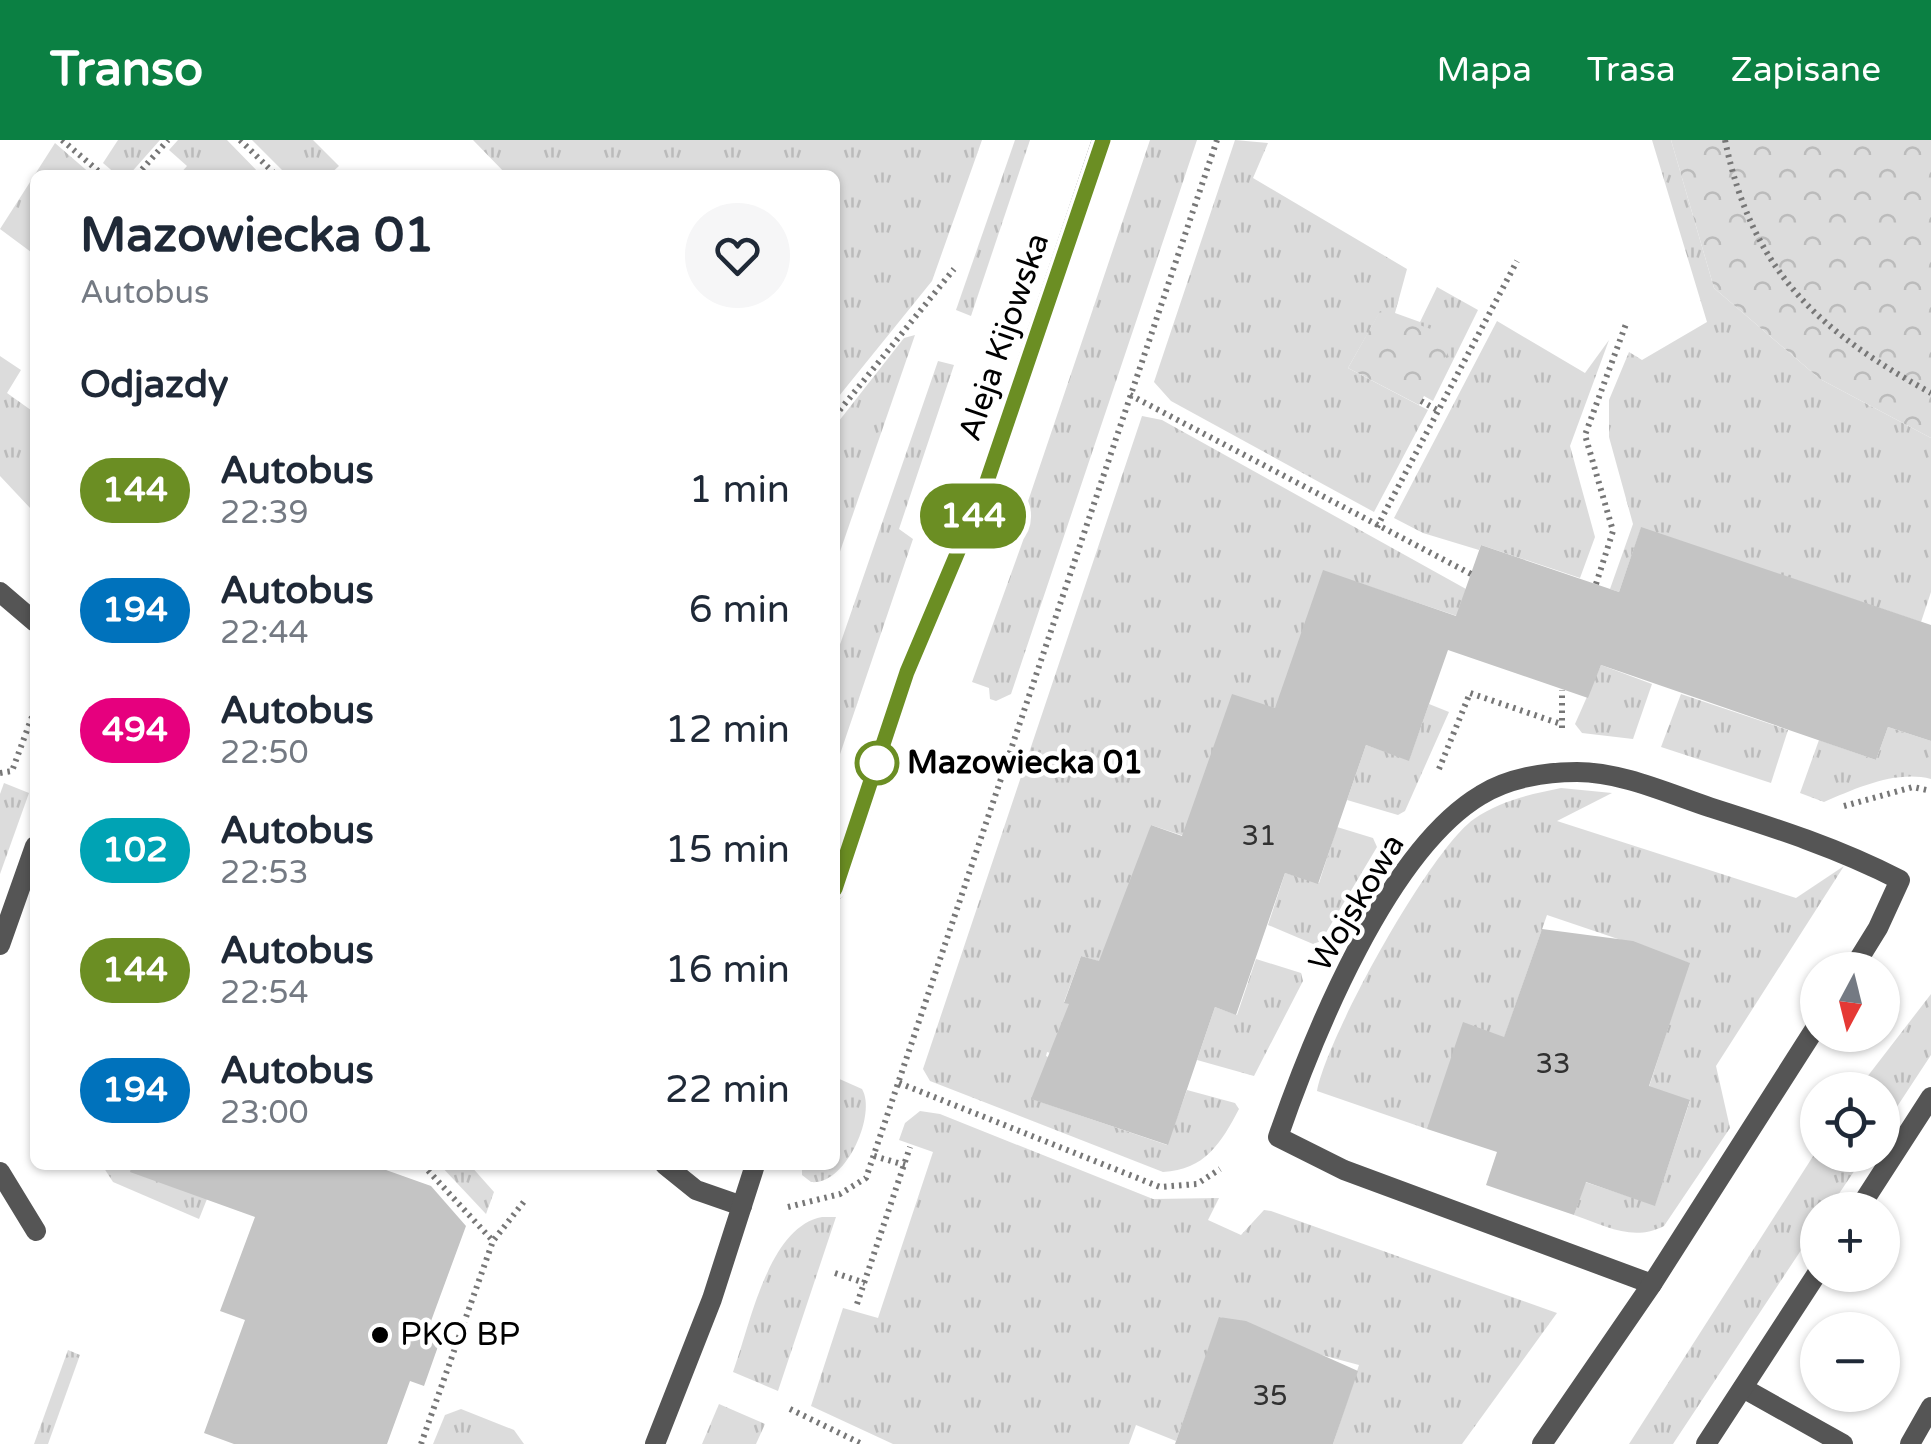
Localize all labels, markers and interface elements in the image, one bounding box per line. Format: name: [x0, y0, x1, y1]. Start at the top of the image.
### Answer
text: Transo: [50, 41, 203, 99]
text: Mapa: [1437, 49, 1532, 91]
text: Trasa: [1587, 49, 1676, 91]
text: Zapisane: [1731, 49, 1881, 91]
button: heart: [685, 203, 790, 308]
text: Mazowiecka 01: [80, 207, 434, 265]
street label: Aleja Kijowska: [951, 228, 1057, 446]
text: Autobus: [80, 274, 209, 312]
text: Odjazdy: [80, 362, 228, 408]
text: Autobus: [220, 448, 374, 494]
text: 1 min: [689, 467, 790, 513]
text: 144: [102, 469, 168, 511]
line badge: 144: [916, 484, 1030, 548]
text: 22:39: [220, 494, 309, 532]
text: 144: [940, 495, 1006, 537]
text: Autobus: [220, 568, 374, 614]
text: 6 min: [689, 587, 790, 633]
text: 194: [102, 589, 168, 631]
text: 22:44: [220, 614, 309, 652]
text: Autobus: [220, 688, 374, 734]
text: 12 min: [665, 707, 790, 753]
text: 494: [102, 709, 168, 751]
text: 22:50: [220, 734, 309, 772]
marker: Mazowiecka 01: [856, 742, 898, 784]
place label: Mazowiecka 01: [907, 744, 1143, 782]
text: Autobus: [220, 808, 374, 854]
house number: 31: [1241, 819, 1277, 853]
text: 15 min: [665, 827, 790, 873]
street label: Wojskowa: [1301, 827, 1413, 979]
text: 102: [102, 829, 168, 871]
text: 22:53: [220, 854, 309, 892]
text: Autobus: [220, 928, 374, 974]
text: 16 min: [665, 947, 790, 993]
text: 144: [102, 949, 168, 991]
north arrow: [1800, 952, 1900, 1052]
map controls: [1800, 952, 1900, 1412]
text: 22:54: [220, 974, 309, 1012]
house number: 33: [1535, 1047, 1571, 1081]
text: Autobus: [220, 1048, 374, 1094]
text: 22 min: [665, 1067, 790, 1113]
text: 194: [102, 1069, 168, 1111]
button: locate: [1800, 1072, 1900, 1172]
text: 23:00: [220, 1094, 309, 1132]
button: +: [1800, 1192, 1900, 1292]
button: −: [1800, 1312, 1900, 1412]
place label: PKO BP: [400, 1316, 520, 1354]
marker: PKO BP: [369, 1324, 391, 1346]
house number: 35: [1252, 1379, 1288, 1413]

